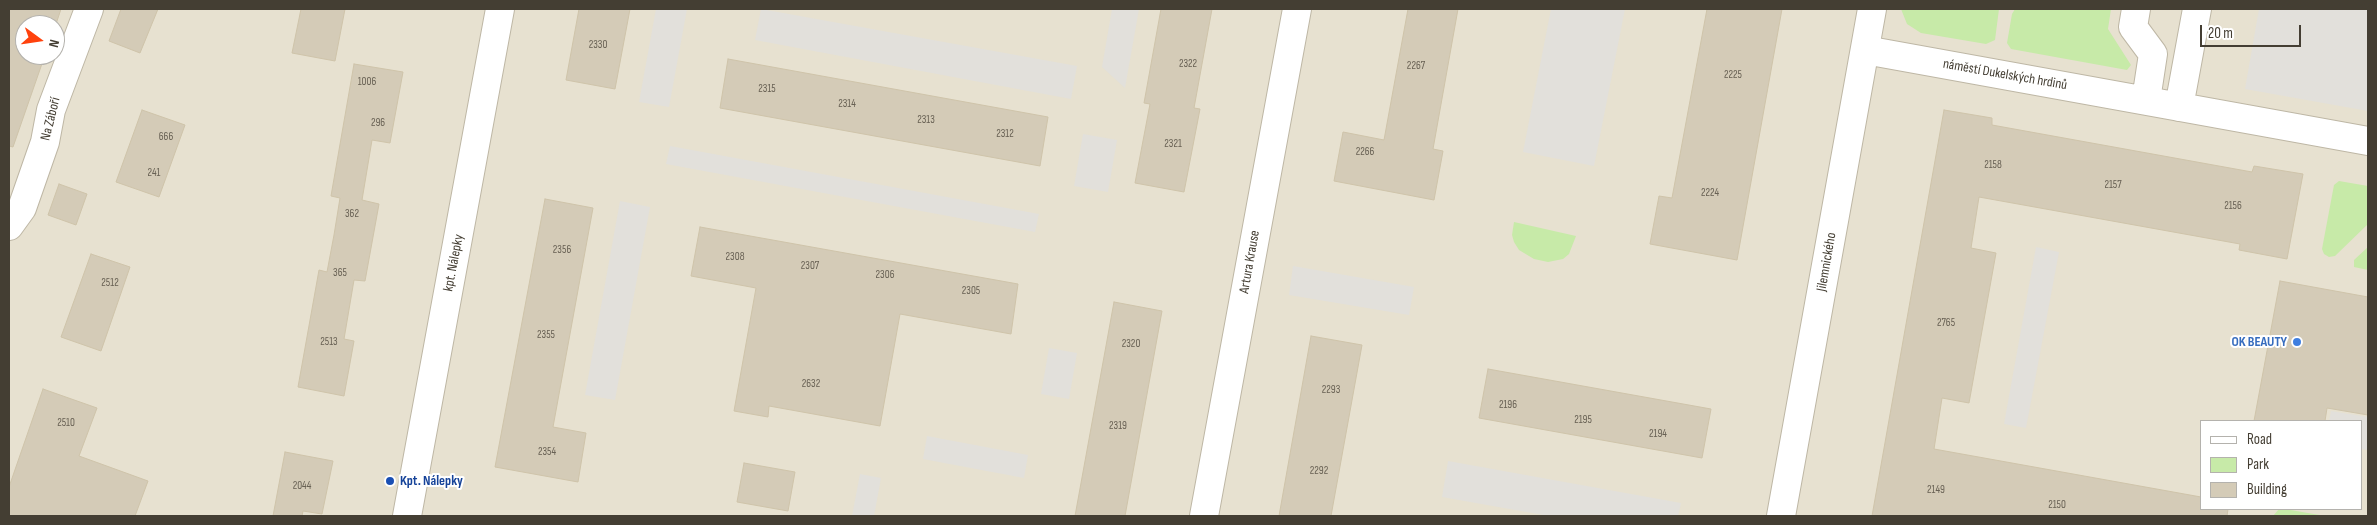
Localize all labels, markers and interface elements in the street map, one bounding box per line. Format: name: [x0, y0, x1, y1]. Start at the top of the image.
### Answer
north arrow: [15, 15, 65, 65]
scale bar: [2202, 15, 2303, 47]
text: 20 m: [2208, 24, 2233, 43]
text: N: [45, 38, 63, 49]
house number: 2330: [589, 38, 607, 52]
street label: náměstí Dukelských hrdinů: [1942, 56, 2068, 94]
house number: 2322: [1179, 57, 1197, 71]
house number: 2267: [1407, 59, 1425, 73]
house number: 2225: [1724, 68, 1742, 82]
house number: 1006: [358, 75, 376, 89]
house number: 2315: [758, 82, 776, 96]
street label: Na Záboří: [38, 96, 64, 142]
house number: 2314: [838, 97, 856, 111]
house number: 2313: [917, 113, 935, 127]
house number: 296: [371, 116, 385, 130]
house number: 2312: [996, 127, 1014, 141]
house number: 666: [159, 130, 173, 144]
house number: 2321: [1164, 137, 1182, 151]
house number: 2266: [1356, 145, 1374, 159]
house number: 2158: [1984, 158, 2002, 172]
house number: 241: [148, 166, 160, 180]
house number: 2157: [2104, 178, 2122, 192]
house number: 2224: [1701, 186, 1719, 200]
house number: 2156: [2224, 199, 2242, 213]
house number: 362: [345, 207, 359, 221]
street label: Artura Krause: [1236, 229, 1264, 295]
street label: Jilemnického: [1814, 231, 1840, 293]
street label: kpt. Nálepky: [440, 233, 468, 293]
house number: 2356: [553, 243, 571, 257]
house number: 2308: [726, 250, 744, 264]
house number: 2307: [801, 259, 819, 273]
house number: 365: [333, 266, 347, 280]
house number: 2306: [876, 268, 894, 282]
house number: 2512: [101, 276, 119, 290]
house number: 2305: [962, 284, 980, 298]
house number: 2765: [1937, 316, 1955, 330]
house number: 2355: [537, 328, 555, 342]
place label: OK BEAUTY: [2231, 334, 2287, 350]
house number: 2513: [320, 335, 338, 349]
marker: OK BEAUTY: [2291, 336, 2303, 348]
house number: 2320: [1122, 337, 1140, 351]
house number: 2632: [802, 377, 820, 391]
house number: 2293: [1322, 383, 1340, 397]
house number: 2196: [1499, 398, 1517, 412]
house number: 2195: [1574, 413, 1592, 427]
house number: 2510: [57, 416, 75, 430]
house number: 2319: [1109, 419, 1127, 433]
legend: [2200, 420, 2362, 510]
house number: 2194: [1649, 427, 1667, 441]
text: Road: [2247, 430, 2272, 449]
house number: 2354: [538, 445, 556, 459]
text: Park: [2247, 455, 2269, 474]
house number: 2292: [1310, 464, 1328, 478]
place label: Kpt. Nálepky: [400, 473, 463, 489]
marker: Kpt. Nálepky: [384, 475, 396, 487]
house number: 2044: [293, 479, 311, 493]
text: Building: [2247, 480, 2287, 499]
house number: 2149: [1927, 483, 1945, 497]
house number: 2150: [2048, 498, 2066, 512]

